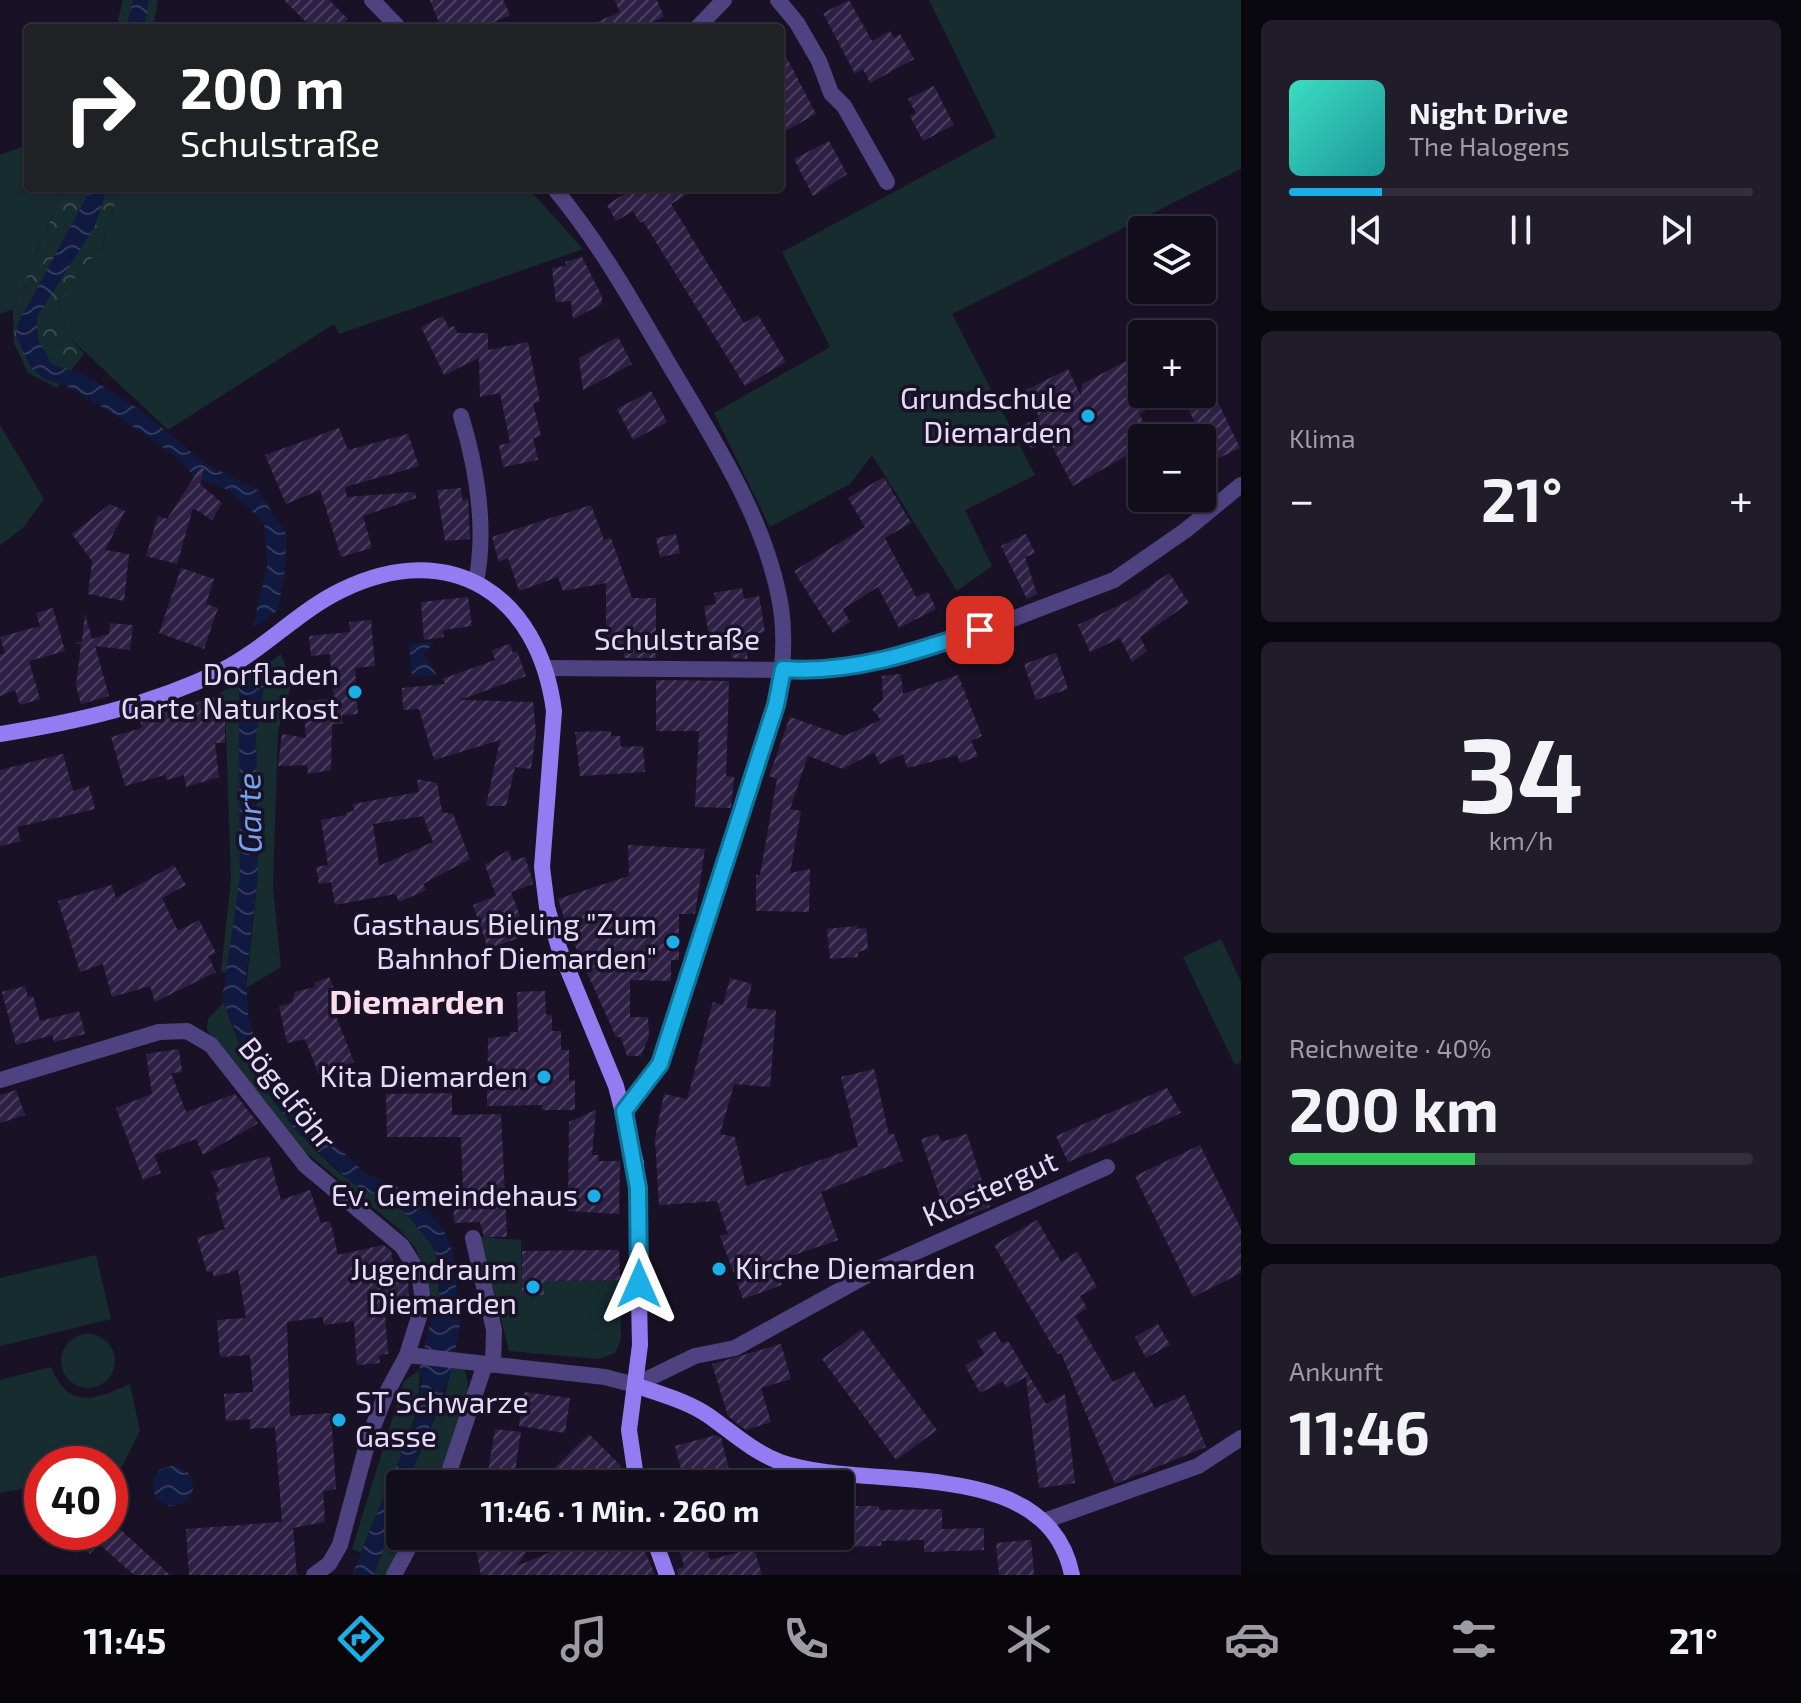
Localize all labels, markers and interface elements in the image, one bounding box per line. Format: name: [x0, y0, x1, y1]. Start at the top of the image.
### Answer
text: 200 m: [180, 53, 345, 120]
icon: right: [48, 56, 152, 160]
text: Night Drive: [1409, 94, 1568, 130]
text: Schulstraße: [180, 121, 380, 164]
text: The Halogens: [1409, 130, 1570, 161]
icon: previous: [1344, 208, 1388, 252]
icon: pause: [1499, 208, 1543, 252]
icon: next: [1654, 208, 1698, 252]
map controls: [1128, 216, 1216, 512]
button: layers: [1128, 216, 1216, 304]
button: +: [1128, 320, 1216, 408]
place label: Grundschule Diemarden: [900, 379, 1072, 449]
marker: Grundschule Diemarden: [1079, 407, 1097, 425]
text: Klima: [1289, 422, 1356, 453]
button: −: [1128, 424, 1216, 512]
text: 21°: [1481, 462, 1562, 534]
text: −: [1289, 472, 1315, 525]
text: +: [1729, 472, 1753, 525]
pin: [946, 596, 1014, 664]
icon: arrive: [958, 608, 1002, 652]
street label: Schulstraße: [594, 620, 760, 656]
place label: Dorfladen Garte Naturkost: [121, 655, 339, 725]
marker: Dorfladen Garte Naturkost: [346, 683, 364, 701]
text: 34: [1458, 709, 1584, 834]
water label: Garte: [228, 773, 268, 854]
text: km/h: [1489, 824, 1553, 855]
place label: Gasthaus Bieling "Zum Bahnhof Diemarden": [352, 905, 657, 975]
marker: Gasthaus Bieling "Zum Bahnhof Diemarden": [664, 933, 682, 951]
district label: Diemarden: [329, 980, 505, 1021]
street label: Bögelföhr: [232, 1029, 345, 1156]
text: Reichweite · 40%: [1289, 1032, 1491, 1063]
place label: Kita Diemarden: [320, 1057, 528, 1093]
marker: Kita Diemarden: [535, 1068, 553, 1086]
text: 200 km: [1289, 1072, 1499, 1144]
street label: Klostergut: [916, 1142, 1062, 1233]
place label: Ev. Gemeindehaus: [331, 1176, 578, 1212]
marker: Ev. Gemeindehaus: [585, 1187, 603, 1205]
position arrow: [597, 1242, 681, 1326]
place label: Kirche Diemarden: [735, 1249, 975, 1285]
place label: Jugendraum Diemarden: [350, 1250, 517, 1320]
marker: Kirche Diemarden: [710, 1260, 728, 1278]
marker: Jugendraum Diemarden: [524, 1278, 542, 1296]
text: Ankunft: [1289, 1355, 1383, 1386]
place label: ST Schwarze Gasse: [355, 1383, 529, 1453]
text: 11:46: [1289, 1395, 1430, 1467]
marker: ST Schwarze Gasse: [330, 1411, 348, 1429]
speed limit sign: 40: [24, 1446, 128, 1550]
text: 11:46 · 1 Min. · 260 m: [481, 1492, 759, 1528]
icon: directions: [333, 1611, 389, 1667]
icon: music: [556, 1611, 612, 1667]
icon: phone: [778, 1611, 834, 1667]
icon: climate: [1001, 1611, 1057, 1667]
icon: car: [1224, 1611, 1280, 1667]
icon: filters: [1446, 1611, 1502, 1667]
text: 11:45: [83, 1618, 166, 1661]
text: 21°: [1669, 1618, 1718, 1661]

